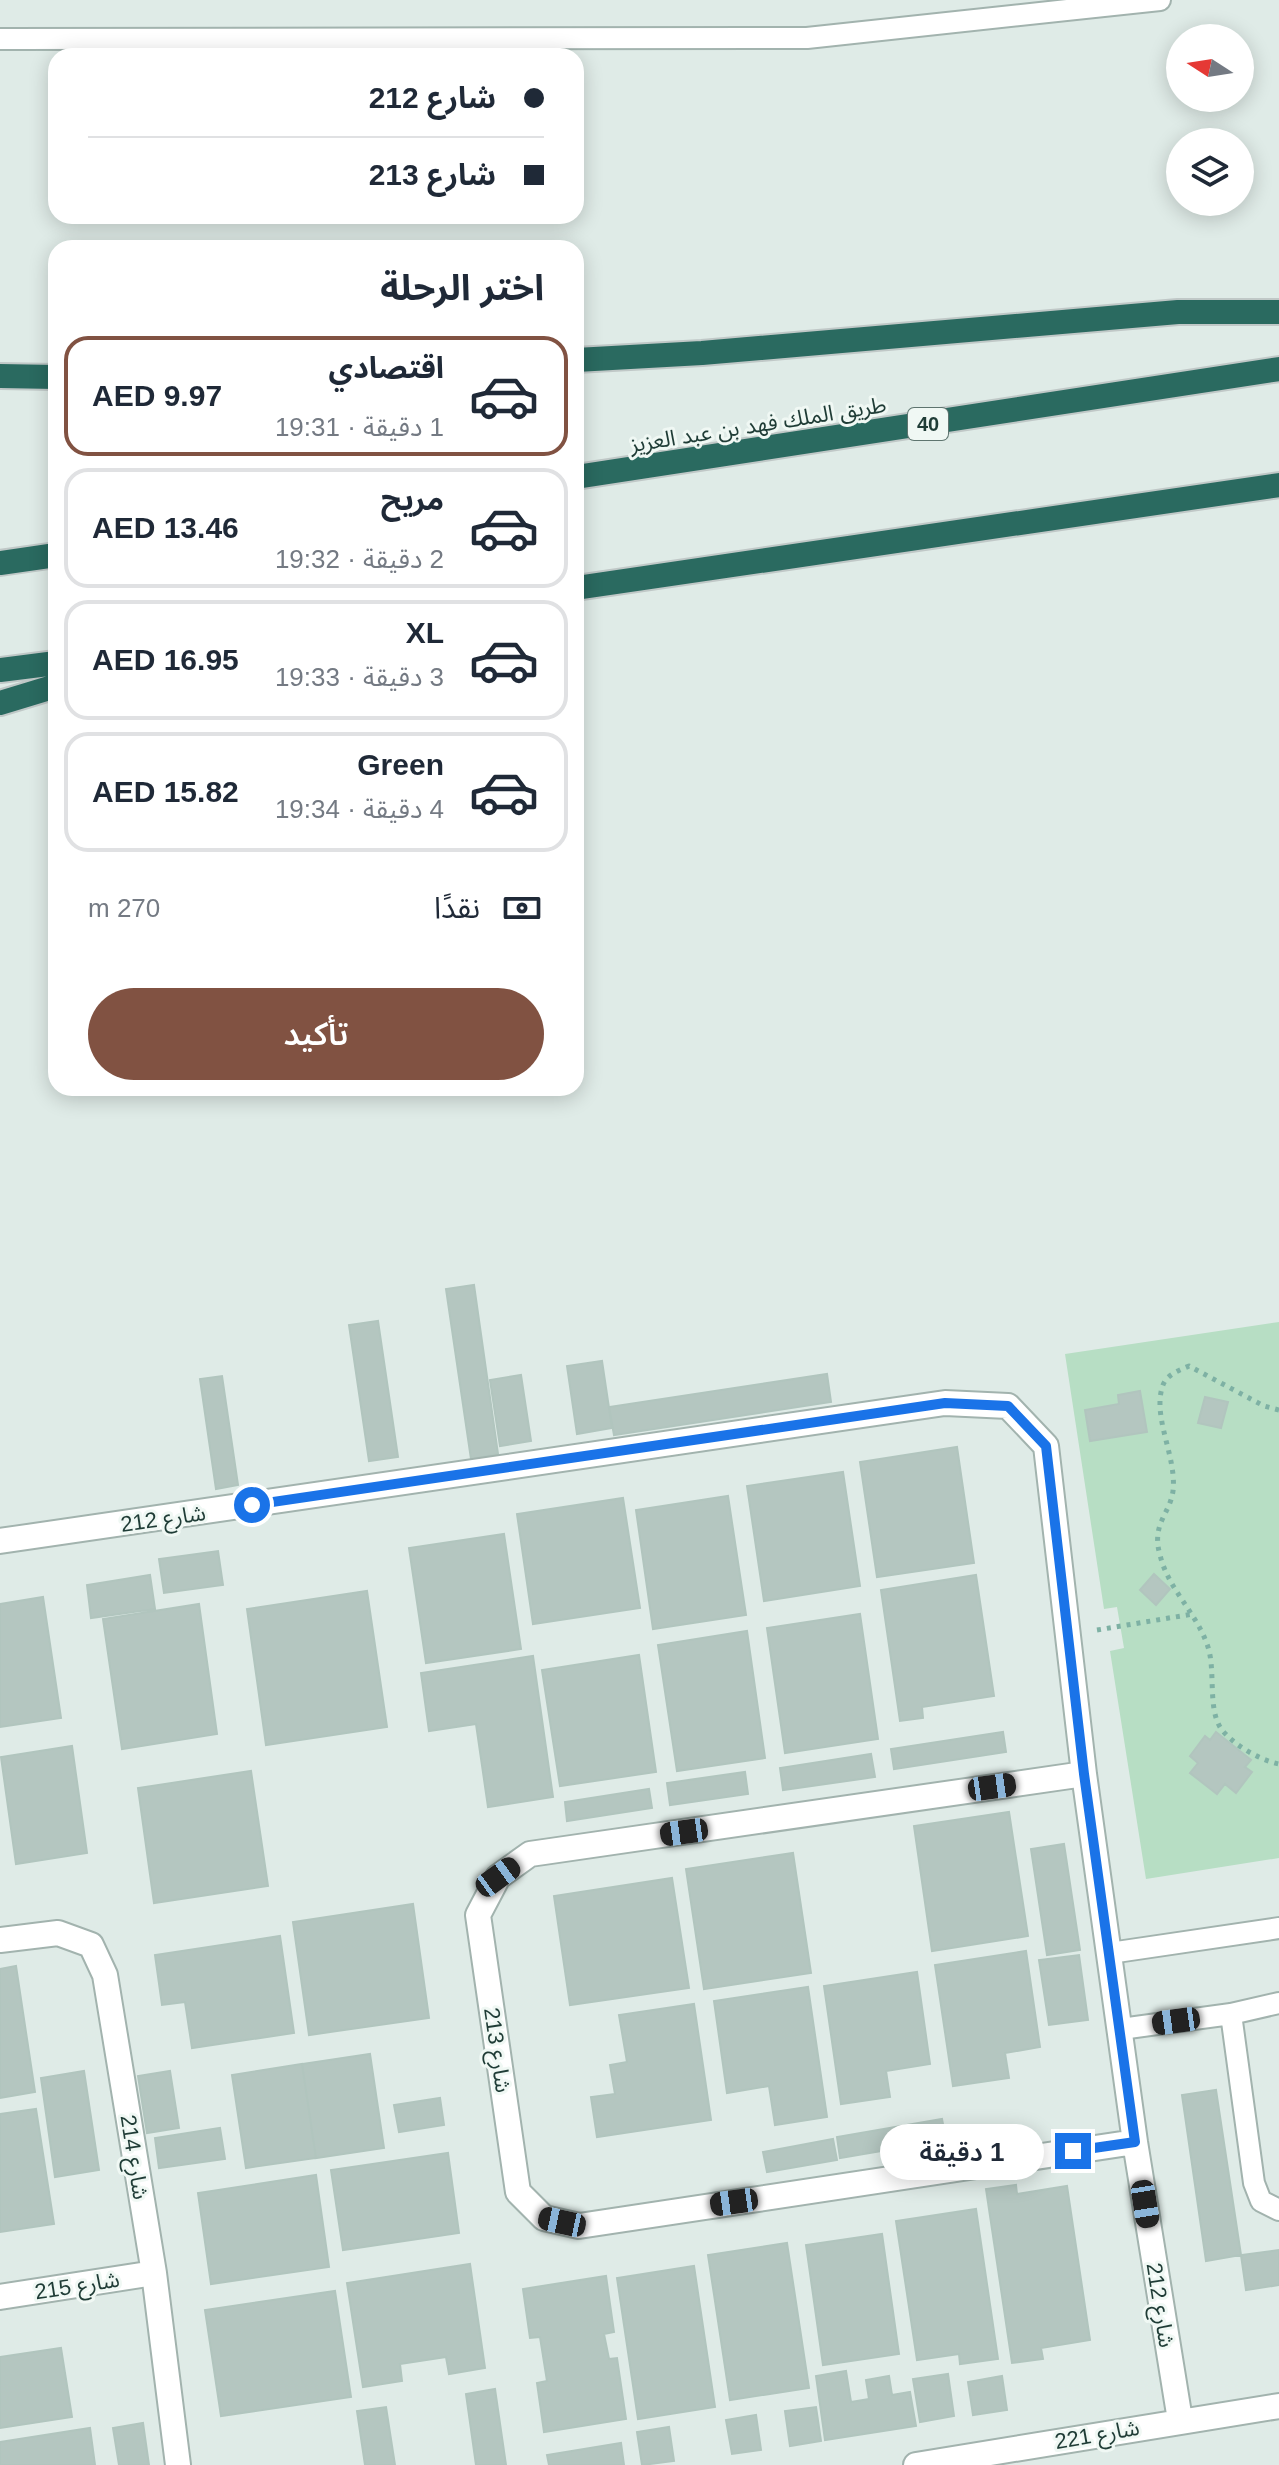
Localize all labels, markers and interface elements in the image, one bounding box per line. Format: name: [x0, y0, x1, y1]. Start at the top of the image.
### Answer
north arrow: [1166, 24, 1254, 112]
map controls: [1166, 24, 1254, 216]
text: شارع 212: [369, 81, 496, 114]
button: layers: [1166, 128, 1254, 216]
text: شارع 213: [369, 158, 496, 191]
text: اختر الرحلة: [380, 267, 544, 308]
text: اقتصادي: [329, 351, 444, 384]
icon: car: [468, 360, 540, 432]
text: AED 9.97: [92, 379, 222, 412]
street label: طريق الملك فهد بن عبد العزيز: [627, 392, 888, 458]
road number: 40: [908, 408, 948, 440]
text: 1 دقيقة · 19:31: [275, 412, 444, 442]
text: مريح: [381, 483, 444, 516]
icon: car: [468, 492, 540, 564]
text: AED 13.46: [92, 511, 239, 544]
text: 2 دقيقة · 19:32: [275, 544, 444, 574]
text: XL: [406, 616, 444, 649]
icon: car: [468, 624, 540, 696]
text: AED 16.95: [92, 643, 239, 676]
text: 3 دقيقة · 19:33: [275, 662, 444, 692]
text: Green: [357, 748, 444, 781]
icon: car: [468, 756, 540, 828]
text: AED 15.82: [92, 775, 239, 808]
text: 4 دقيقة · 19:34: [275, 794, 444, 824]
icon: cash: [500, 886, 544, 930]
text: نقدًا: [434, 891, 480, 924]
text: 270 m: [88, 893, 160, 923]
button: تأكيد: [88, 988, 544, 1080]
route start: [234, 1487, 270, 1523]
street label: شارع 212: [119, 1500, 208, 1541]
car: [967, 1772, 1017, 1802]
car: [659, 1817, 709, 1847]
car: [472, 1853, 524, 1901]
street label: شارع 213: [475, 2006, 516, 2095]
car: [1151, 2006, 1201, 2036]
street label: شارع 214: [112, 2113, 154, 2202]
callout: 1 دقيقة: [881, 2123, 1045, 2179]
route end: [1055, 2133, 1091, 2169]
text: 1 دقيقة: [920, 2137, 1004, 2167]
car: [1129, 2178, 1161, 2230]
car: [709, 2187, 759, 2217]
car: [536, 2205, 588, 2239]
street label: شارع 212: [1138, 2261, 1180, 2350]
street label: شارع 215: [33, 2266, 122, 2308]
street label: شارع 221: [1053, 2415, 1142, 2458]

